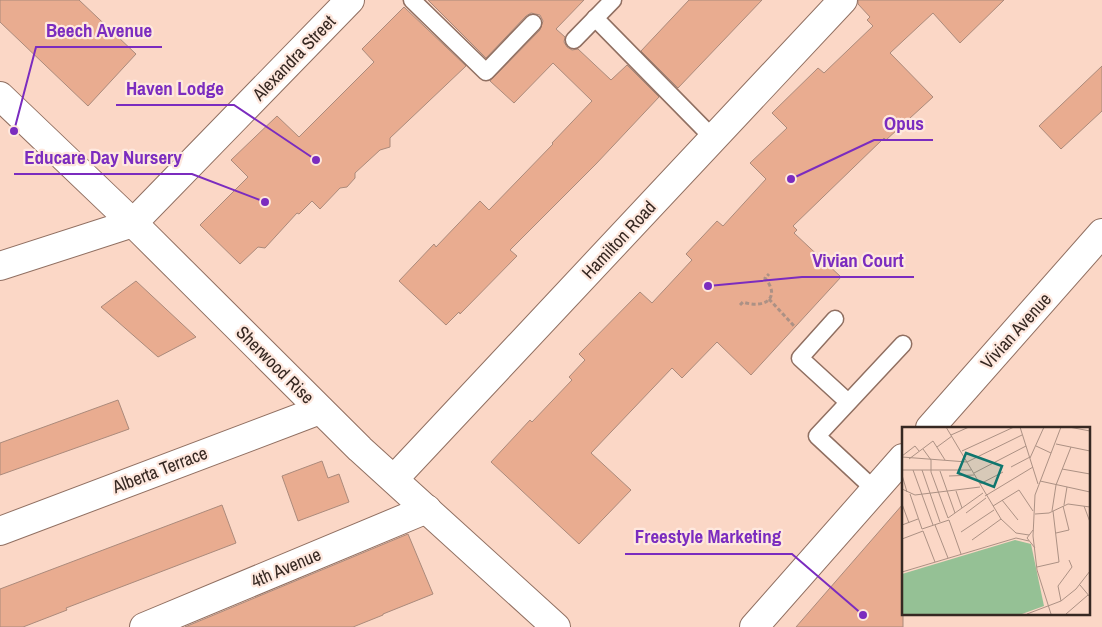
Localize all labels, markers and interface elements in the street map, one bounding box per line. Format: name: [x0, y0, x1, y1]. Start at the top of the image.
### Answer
street label: Alexandra Street: [246, 9, 341, 107]
callout: Beech Avenue: [36, 13, 162, 47]
text: Beech Avenue: [46, 17, 152, 43]
callout: Haven Lodge: [116, 71, 234, 105]
text: Haven Lodge: [126, 75, 224, 101]
callout: Opus: [874, 106, 933, 140]
text: Opus: [884, 110, 924, 136]
callout: Educare Day Nursery: [14, 140, 192, 174]
text: Educare Day Nursery: [24, 144, 182, 170]
street label: Hamilton Road: [576, 195, 661, 284]
callout: Vivian Court: [802, 243, 914, 277]
text: Vivian Court: [812, 247, 904, 273]
street label: Vivian Avenue: [975, 287, 1057, 374]
street label: Sherwood Rise: [231, 320, 320, 409]
inset map: [902, 427, 1090, 614]
street label: Alberta Terrace: [108, 440, 211, 499]
callout: Freestyle Marketing: [625, 520, 792, 554]
text: Freestyle Marketing: [635, 523, 782, 549]
street label: 4th Avenue: [247, 542, 325, 593]

